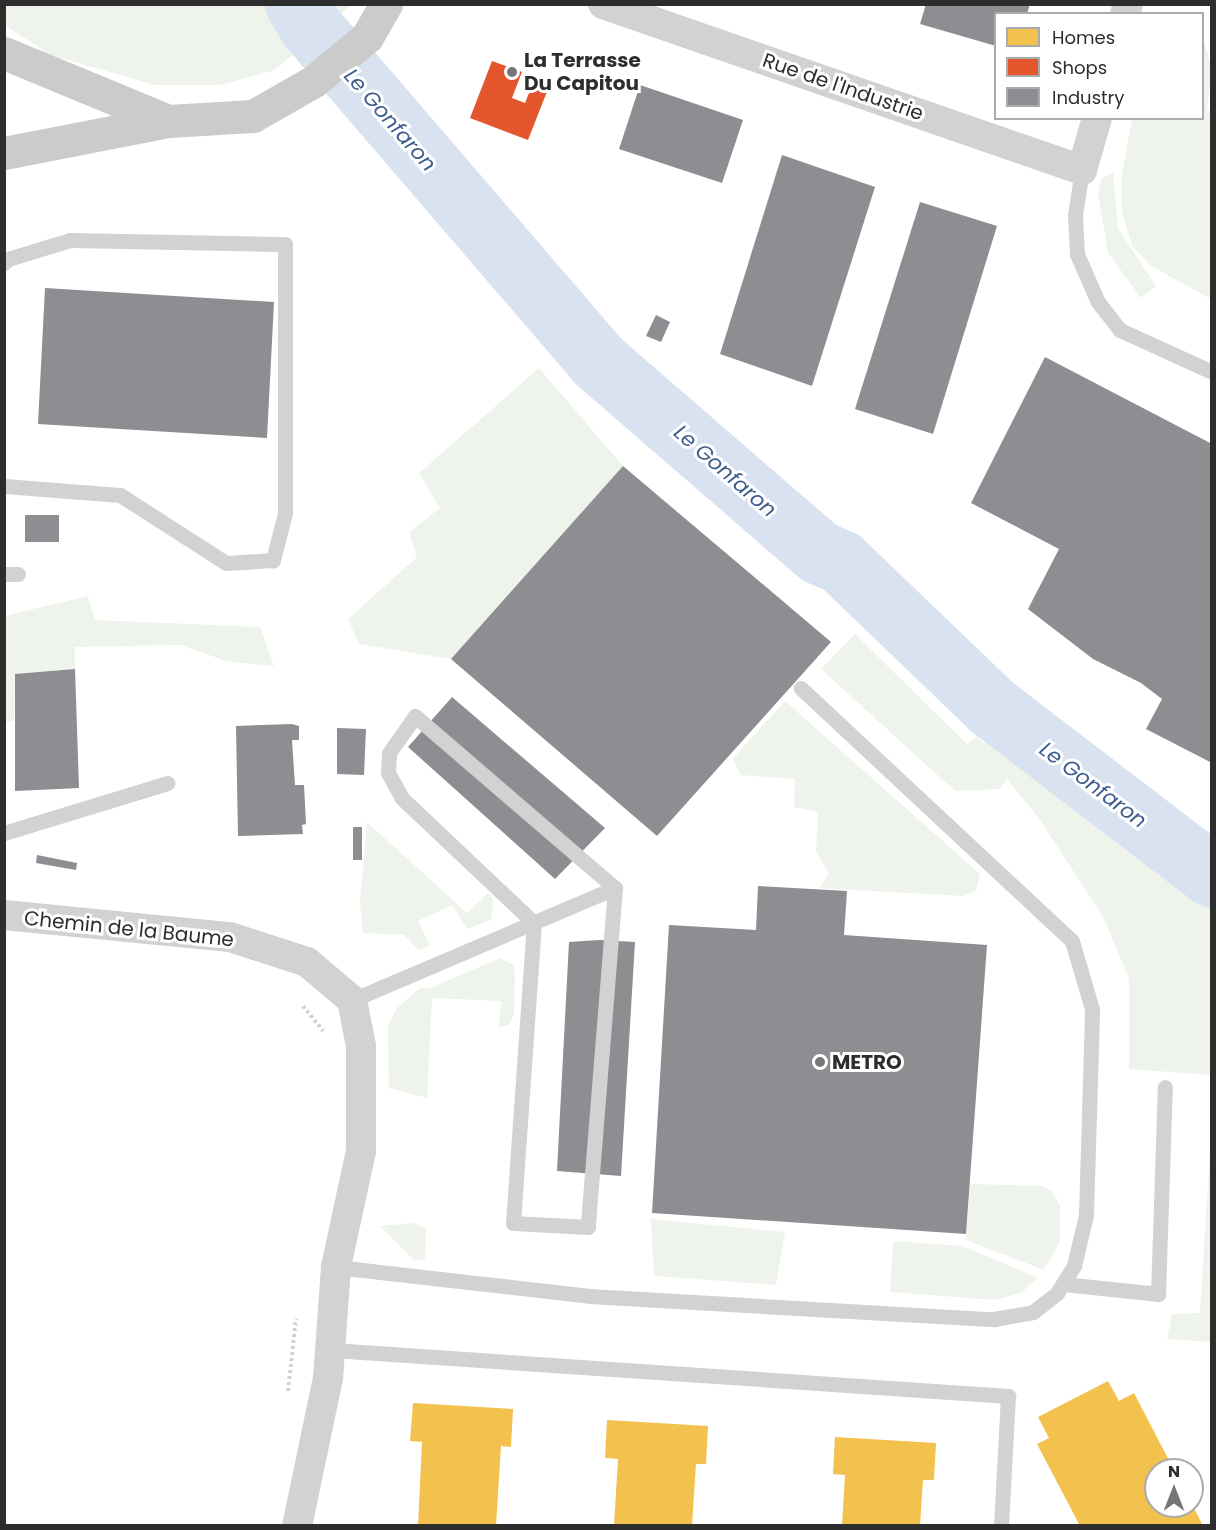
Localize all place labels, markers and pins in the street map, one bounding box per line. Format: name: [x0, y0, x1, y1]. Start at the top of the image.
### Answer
place label: La Terrasse Du Capitou: [524, 48, 641, 95]
marker: La Terrasse Du Capitou: [505, 65, 519, 79]
place label: METRO: [832, 1050, 902, 1074]
marker: METRO: [813, 1055, 827, 1069]

